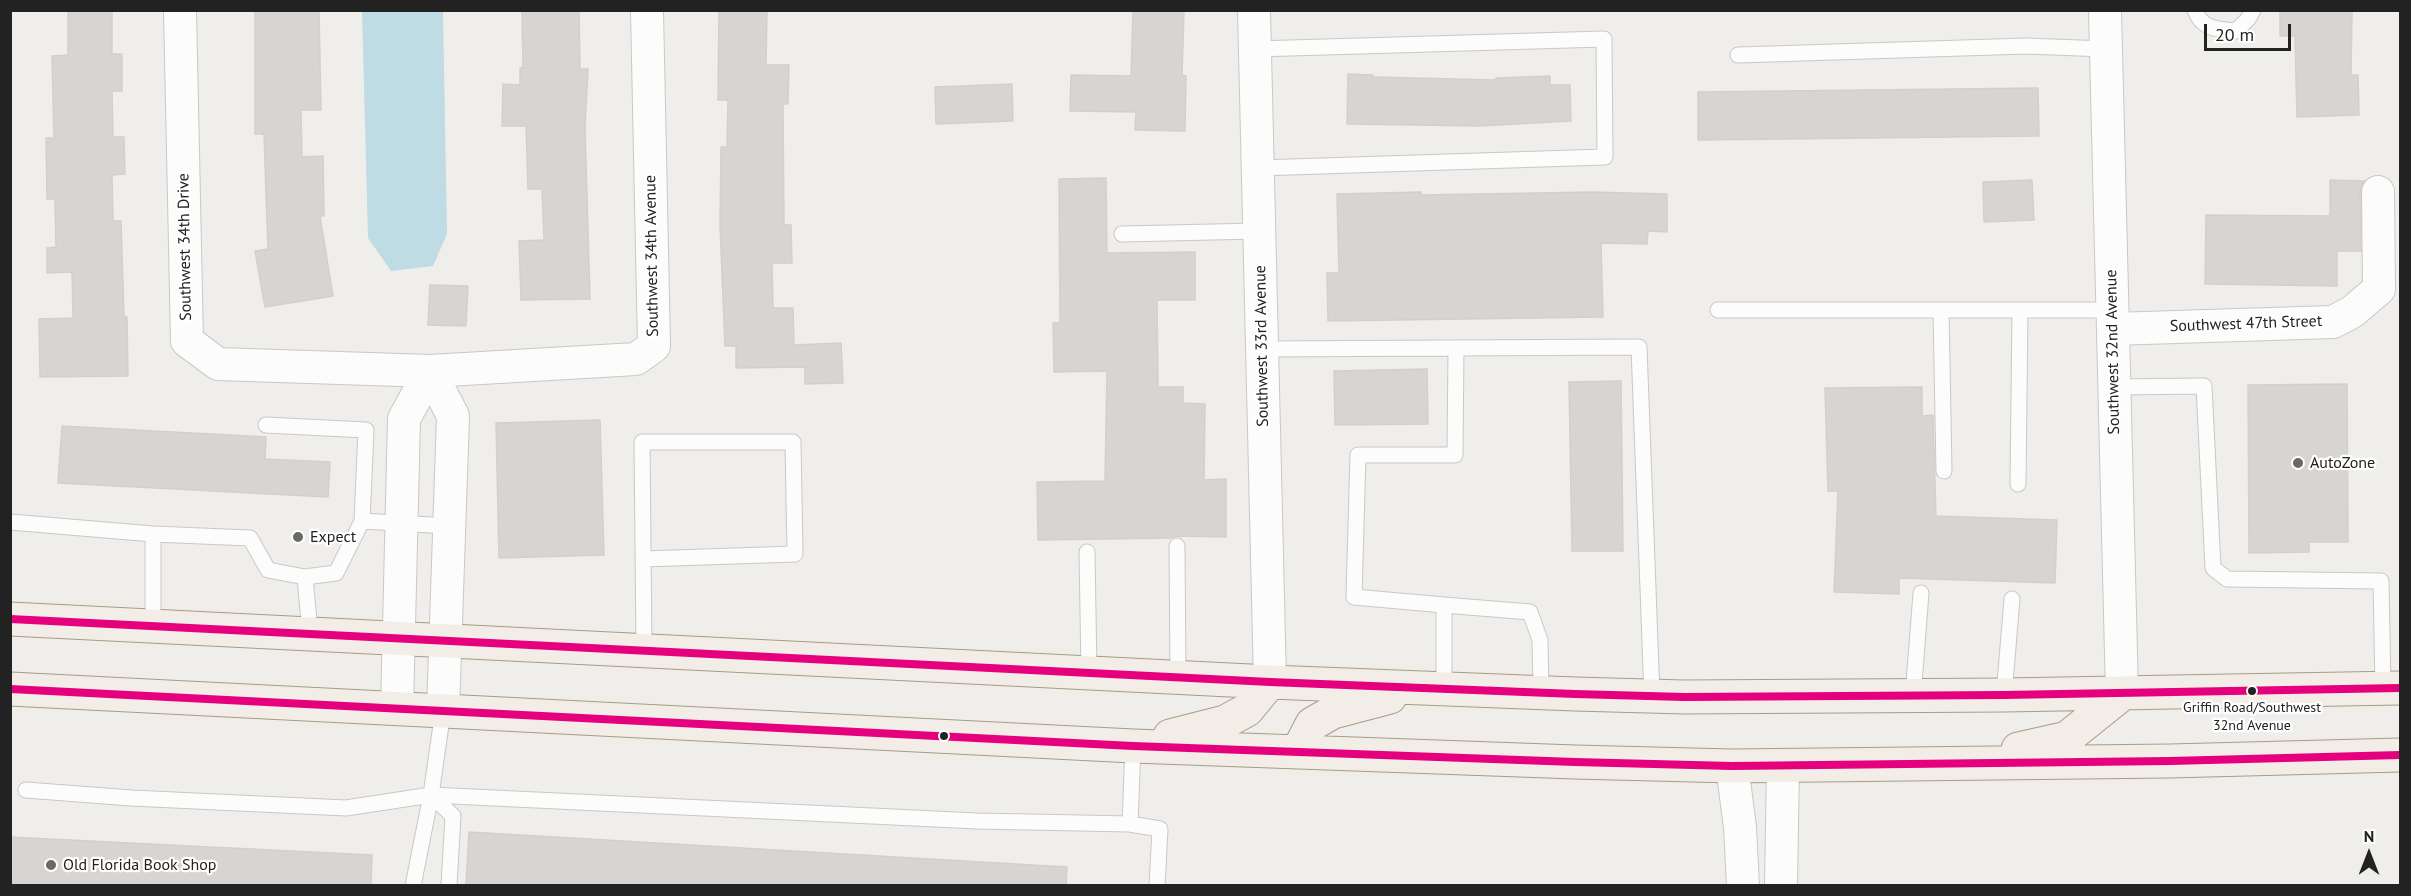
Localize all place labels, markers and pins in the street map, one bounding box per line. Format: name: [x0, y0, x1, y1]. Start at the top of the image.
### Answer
place label: AutoZone: [2310, 453, 2375, 473]
marker: AutoZone: [2291, 456, 2305, 470]
place label: Expect: [310, 527, 356, 547]
marker: Expect: [291, 530, 305, 544]
marker: Griffin Road/Southwest 32nd Avenue: [2246, 685, 2258, 697]
place label: Griffin Road/Southwest 32nd Avenue: [2183, 700, 2321, 732]
unlabelled marker: [938, 730, 950, 742]
place label: Old Florida Book Shop: [63, 855, 216, 875]
marker: Old Florida Book Shop: [44, 858, 58, 872]

